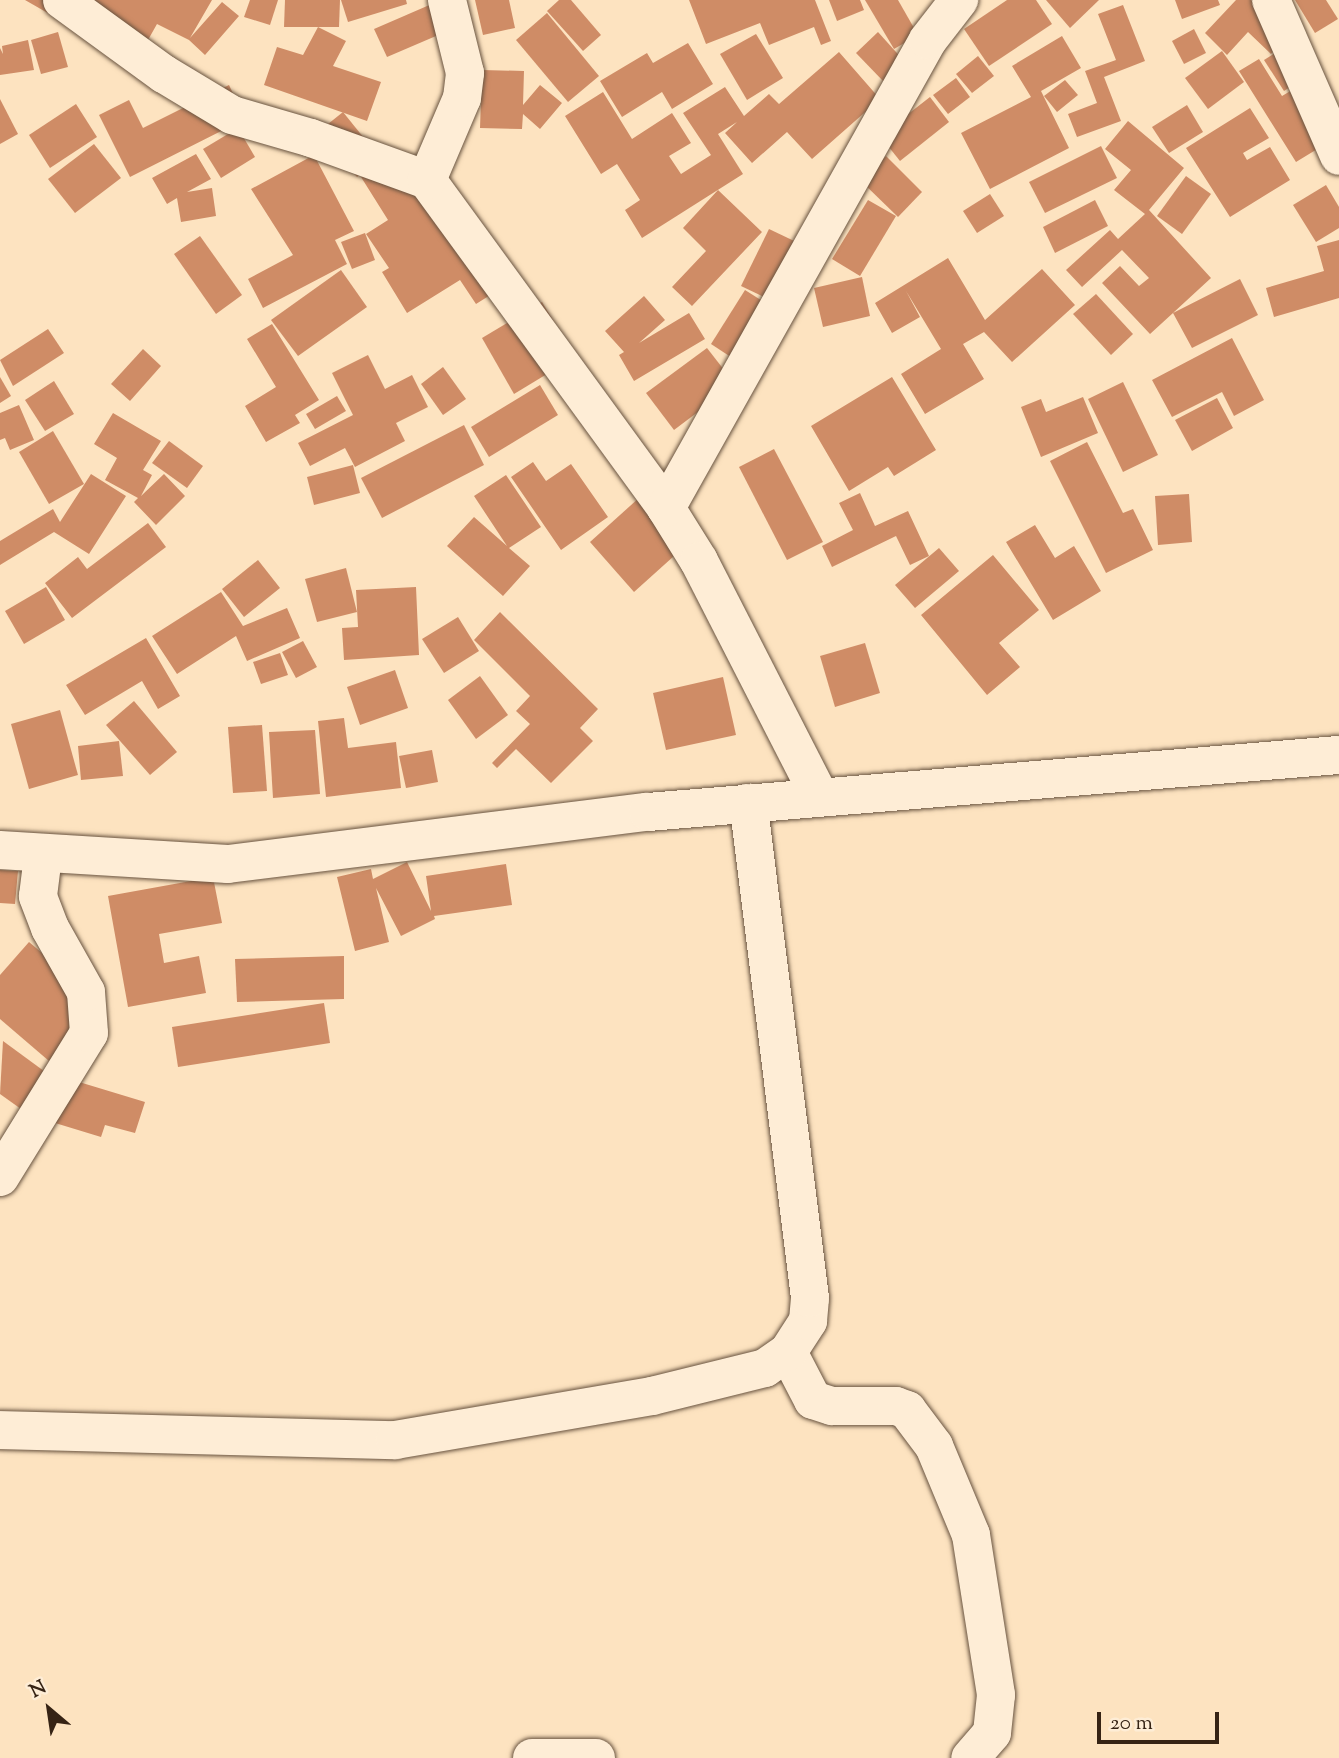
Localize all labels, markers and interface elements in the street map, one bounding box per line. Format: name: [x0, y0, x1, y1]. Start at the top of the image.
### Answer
north arrow: [14, 1674, 84, 1744]
text: N: [25, 1675, 52, 1706]
scale bar: [1101, 1698, 1224, 1742]
text: 20 m: [1110, 1709, 1153, 1739]

